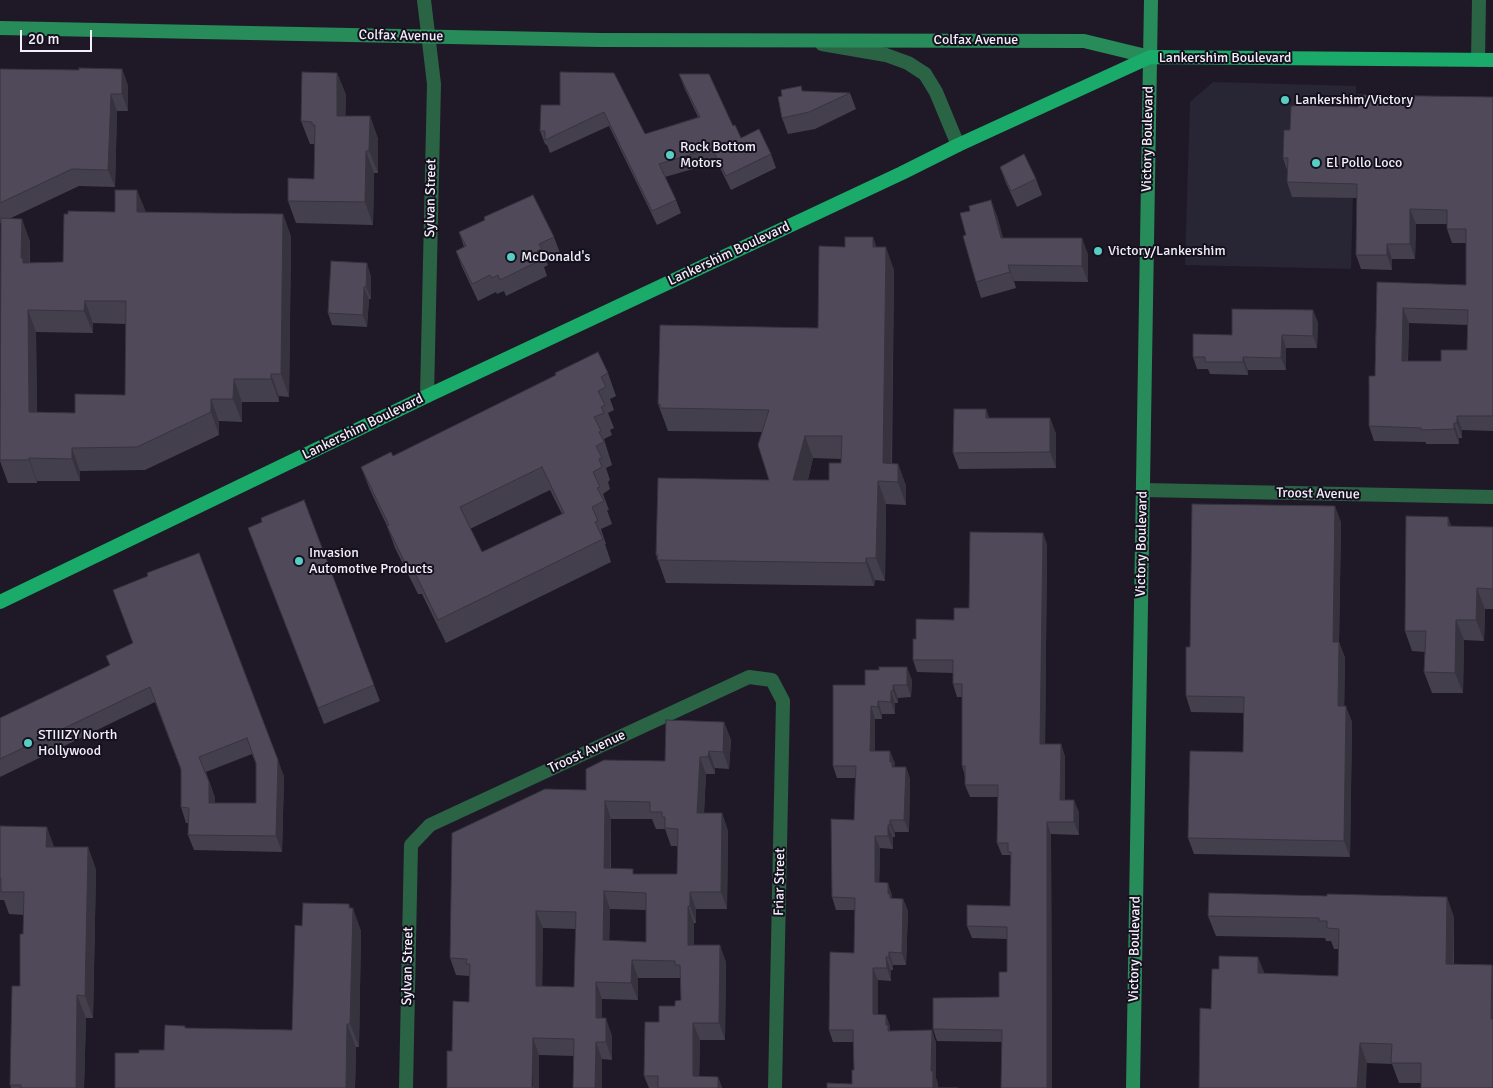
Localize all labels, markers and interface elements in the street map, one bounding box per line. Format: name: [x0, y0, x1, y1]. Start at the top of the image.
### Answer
scale bar: [22, 20, 95, 52]
street label: Colfax Avenue: [358, 27, 444, 45]
text: 20 m: [28, 30, 59, 48]
street label: Colfax Avenue: [934, 32, 1018, 48]
street label: Lankershim Boulevard: [1159, 50, 1291, 66]
street label: Victory Boulevard: [1139, 86, 1157, 192]
place label: Lankershim/Victory: [1295, 92, 1413, 108]
marker: Lankershim/Victory: [1279, 94, 1291, 106]
place label: Rock Bottom Motors: [680, 139, 756, 172]
marker: Rock Bottom Motors: [664, 149, 676, 161]
place label: El Pollo Loco: [1326, 155, 1402, 171]
marker: El Pollo Loco: [1310, 157, 1322, 169]
street label: Sylvan Street: [422, 159, 440, 237]
street label: Lankershim Boulevard: [665, 218, 793, 290]
place label: Victory/Lankershim: [1108, 243, 1226, 259]
marker: Victory/Lankershim: [1092, 245, 1104, 257]
place label: McDonald's: [521, 249, 590, 265]
marker: McDonald's: [505, 251, 517, 263]
street label: Lankershim Boulevard: [300, 390, 426, 464]
street label: Troost Avenue: [1276, 485, 1360, 503]
street label: Victory Boulevard: [1133, 491, 1151, 597]
place label: Invasion Automotive Products: [309, 545, 433, 578]
marker: Invasion Automotive Products: [293, 555, 305, 567]
place label: STIIIZY North Hollywood: [38, 727, 117, 760]
street label: Troost Avenue: [546, 727, 628, 777]
marker: STIIIZY North Hollywood: [22, 737, 34, 749]
street label: Friar Street: [771, 848, 789, 916]
street label: Victory Boulevard: [1126, 896, 1144, 1002]
street label: Sylvan Street: [399, 927, 417, 1005]

